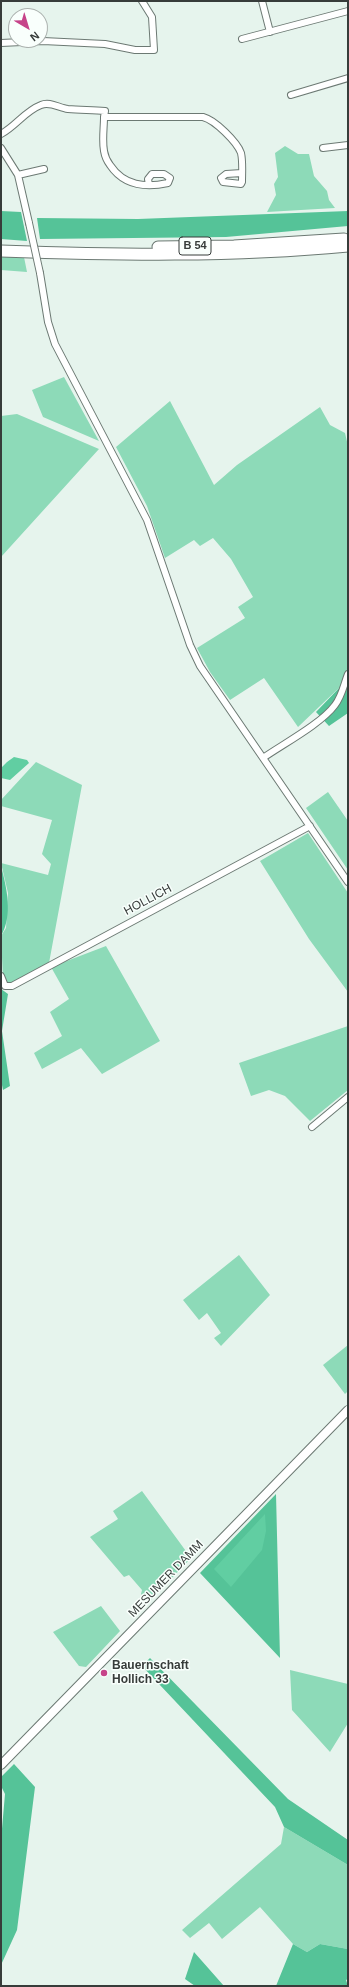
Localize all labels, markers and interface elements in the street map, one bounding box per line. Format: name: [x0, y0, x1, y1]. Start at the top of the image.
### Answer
north arrow: [8, 8, 48, 48]
text: N: [28, 29, 42, 44]
road number: B 54: [179, 237, 211, 255]
street label: HOLLICH: [122, 881, 174, 919]
street label: MESUMER DAMM: [126, 1538, 206, 1620]
place label: Bauernschaft Hollich 33: [112, 1659, 189, 1687]
marker: Bauernschaft Hollich 33: [99, 1668, 109, 1678]

